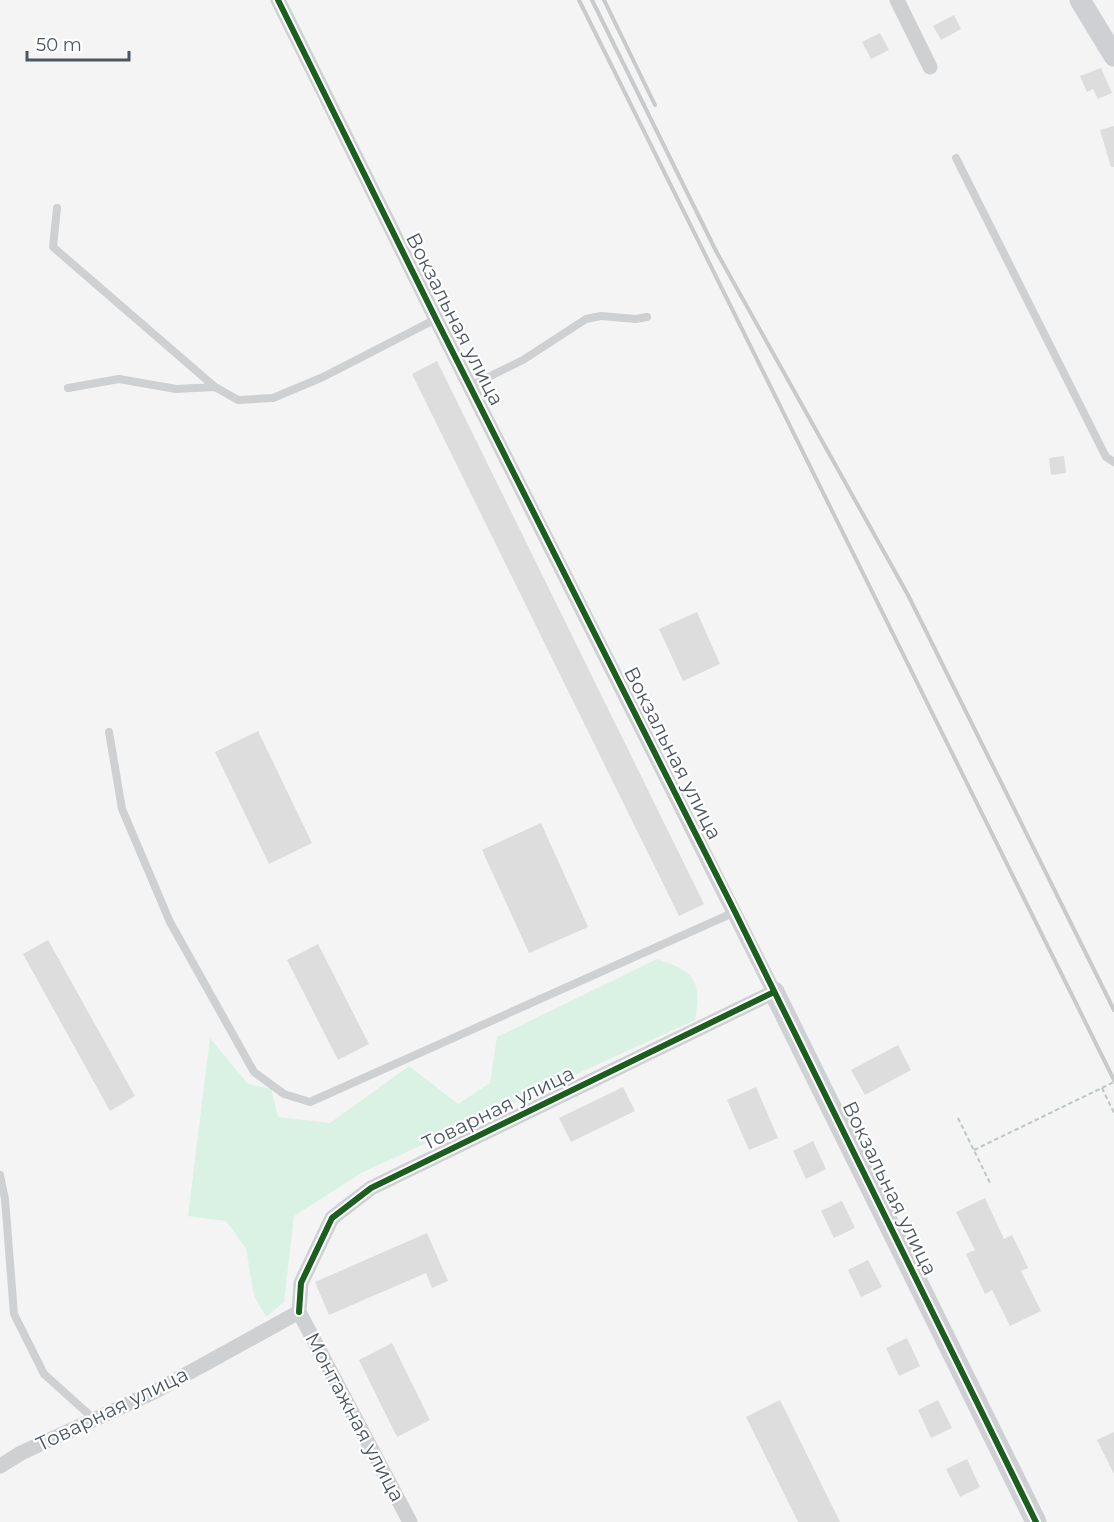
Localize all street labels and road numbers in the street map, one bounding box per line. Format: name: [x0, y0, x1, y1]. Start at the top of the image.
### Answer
street label: Вокзальная улица: [401, 229, 509, 409]
street label: Вокзальная улица: [619, 663, 727, 843]
street label: Товарная улица: [418, 1061, 578, 1155]
street label: Вокзальная улица: [837, 1097, 943, 1279]
street label: Монтажная улица: [300, 1328, 410, 1506]
street label: Товарная улица: [32, 1362, 192, 1456]

